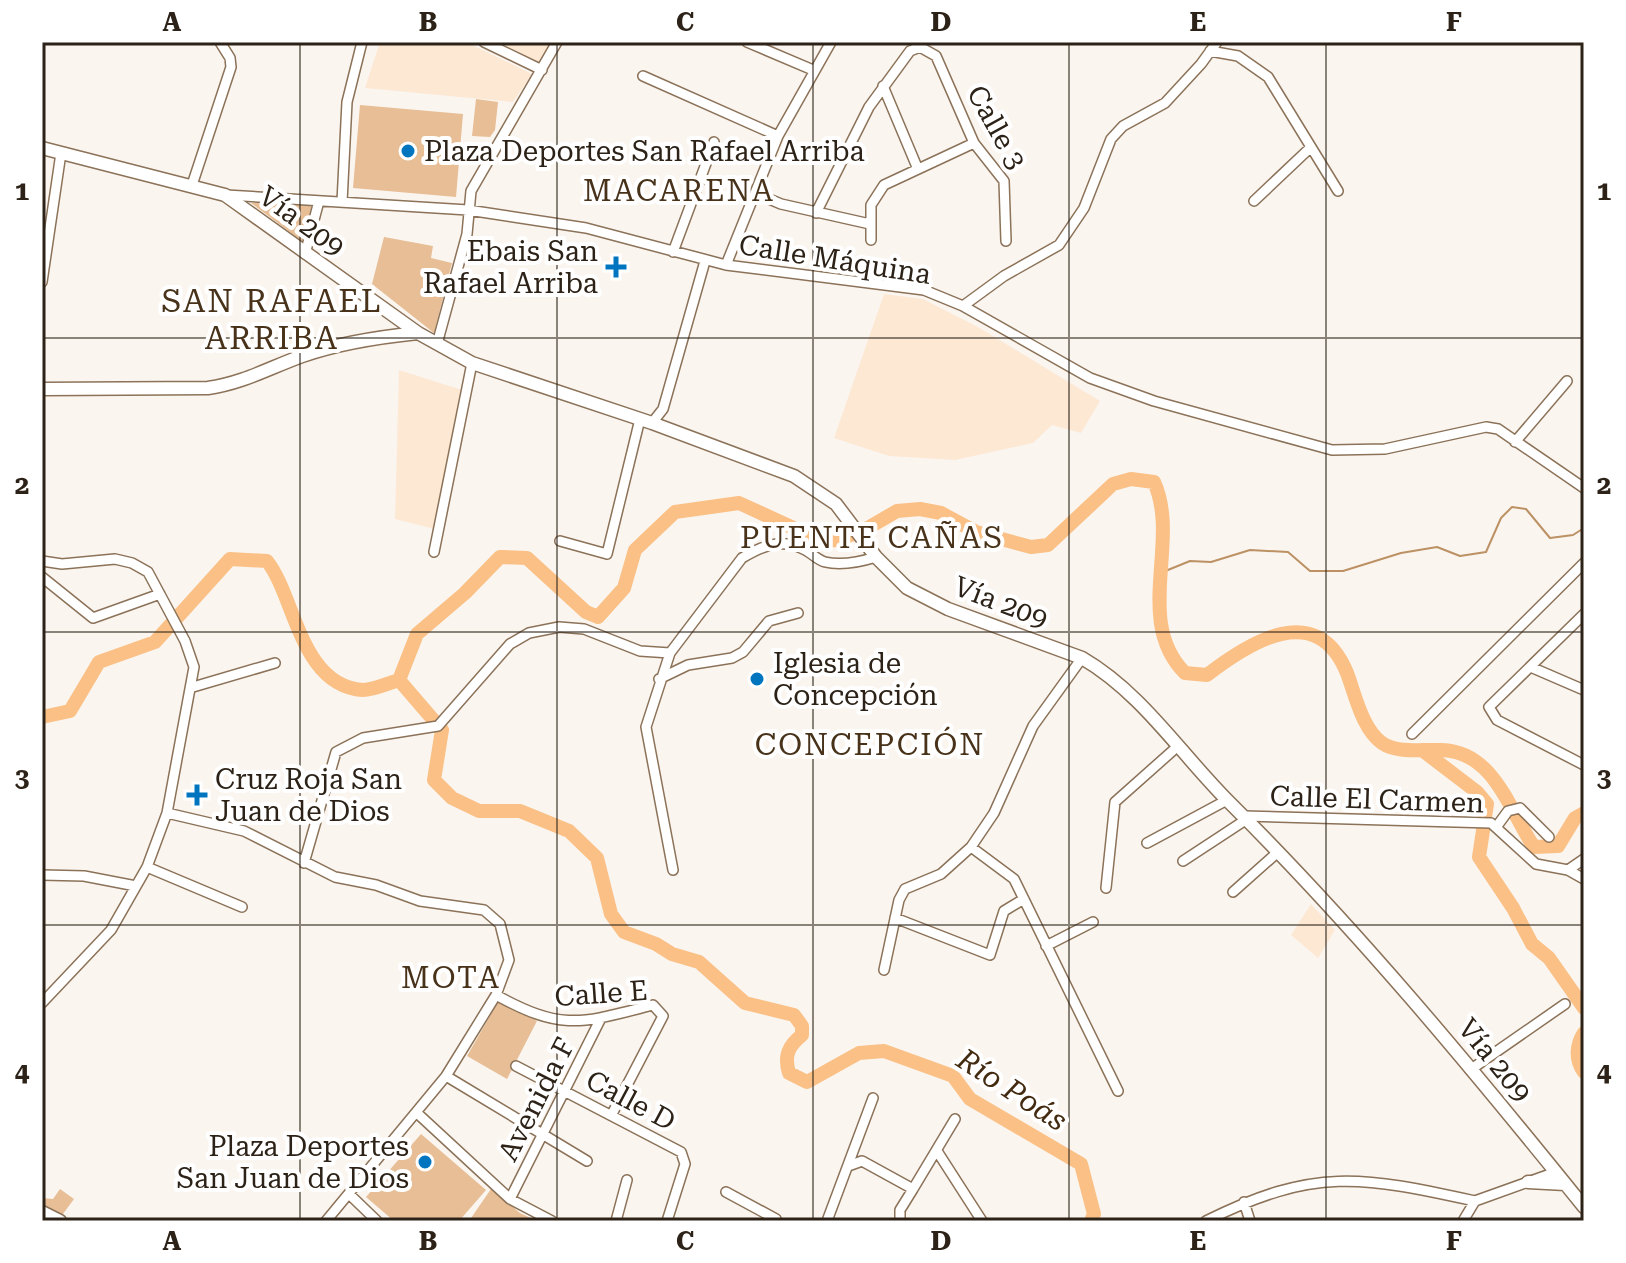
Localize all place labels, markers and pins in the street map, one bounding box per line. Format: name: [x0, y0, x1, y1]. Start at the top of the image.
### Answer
place label: Plaza Deportes San Rafael Arriba: [424, 135, 865, 168]
marker: Plaza Deportes San Rafael Arriba: [399, 142, 417, 160]
place label: Ebais San Rafael Arriba: [423, 235, 598, 300]
marker: Ebais San Rafael Arriba: [605, 256, 627, 278]
place label: Iglesia de Concepción: [773, 647, 938, 712]
marker: Iglesia de Concepción: [748, 670, 766, 688]
place label: Cruz Roja San Juan de Dios: [215, 763, 402, 828]
marker: Cruz Roja San Juan de Dios: [186, 784, 208, 806]
place label: Plaza Deportes San Juan de Dios: [176, 1130, 409, 1195]
marker: Plaza Deportes San Juan de Dios: [416, 1153, 434, 1171]

